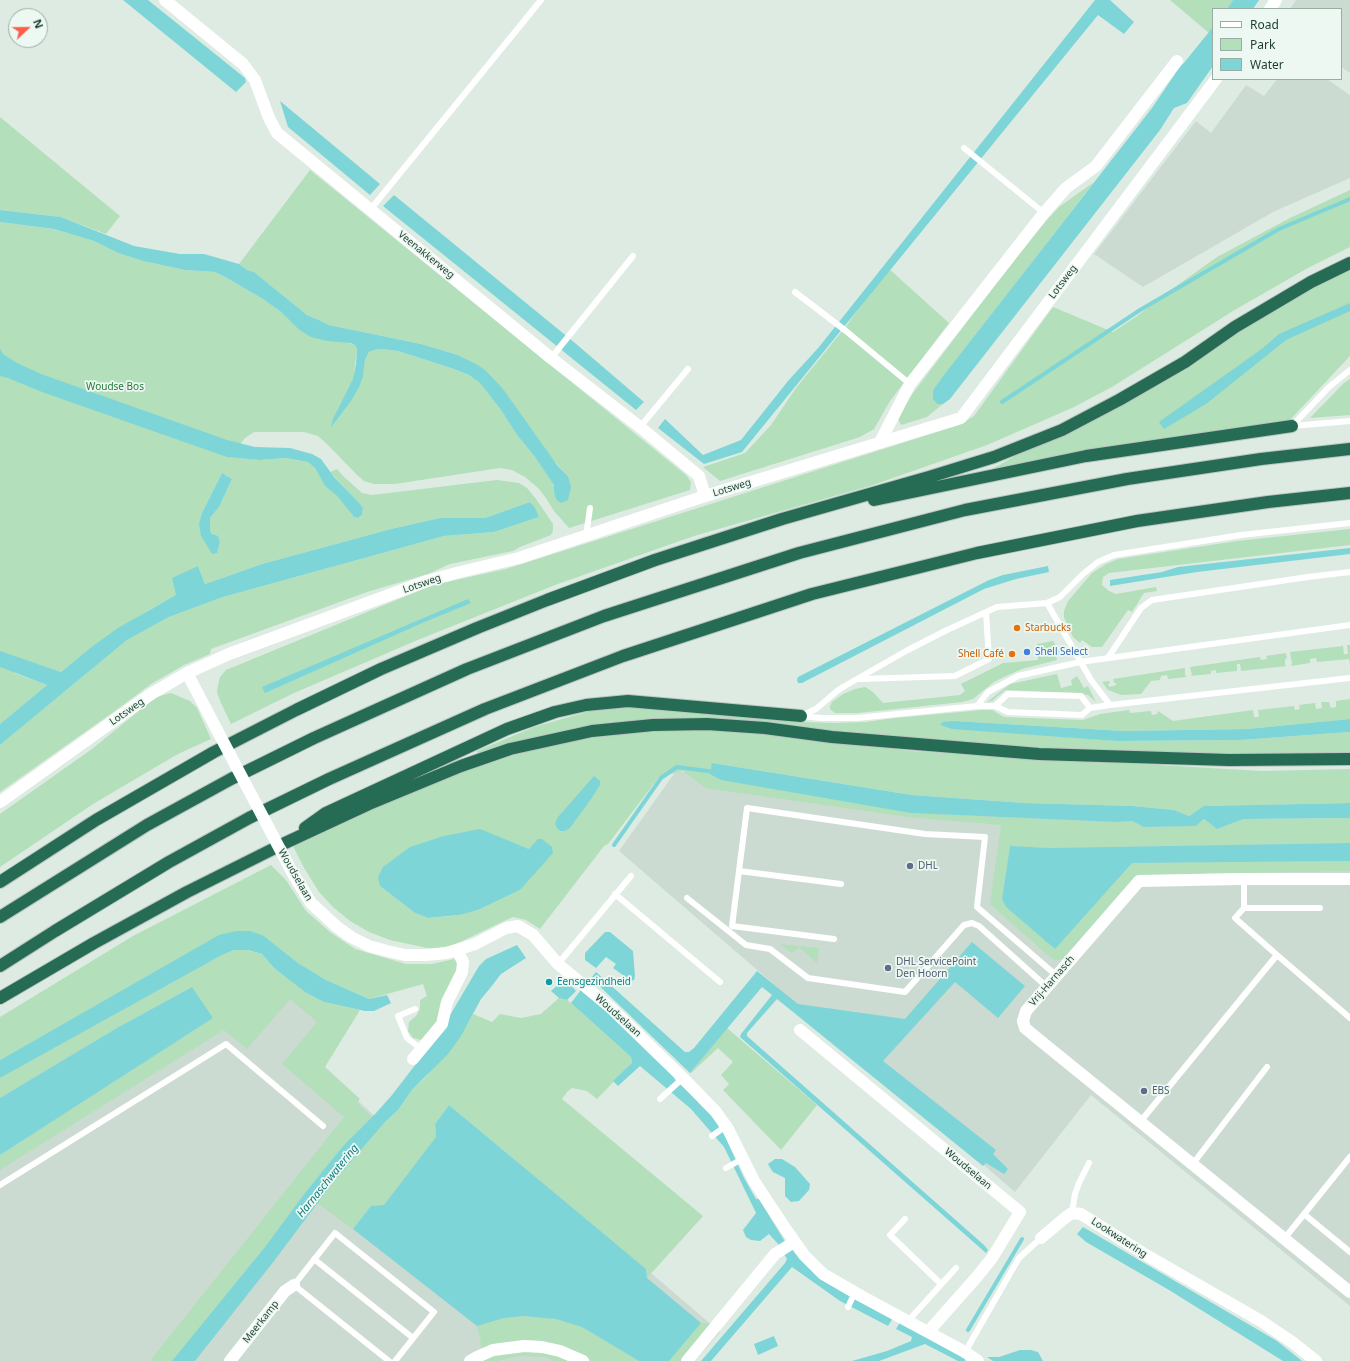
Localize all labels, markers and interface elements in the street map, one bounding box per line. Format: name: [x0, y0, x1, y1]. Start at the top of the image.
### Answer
north arrow: [8, 8, 48, 48]
legend: [1212, 8, 1342, 80]
text: Road: [1250, 16, 1279, 33]
text: N: [30, 17, 47, 31]
text: Park: [1250, 36, 1275, 53]
text: Water: [1250, 56, 1284, 73]
street label: Veenakkerweg: [395, 229, 457, 281]
street label: Lotsweg: [1046, 263, 1080, 301]
park label: Woudse Bos: [86, 381, 144, 393]
street label: Lotsweg: [711, 477, 753, 499]
street label: Lotsweg: [401, 572, 443, 596]
place label: Starbucks: [1025, 622, 1071, 634]
marker: Starbucks: [1012, 623, 1022, 633]
place label: Shell Select: [1035, 646, 1088, 658]
marker: Shell Select: [1022, 647, 1032, 657]
place label: Shell Café: [958, 648, 1004, 660]
marker: Shell Café: [1007, 649, 1017, 659]
street label: Lotsweg: [107, 696, 147, 728]
street label: Woudselaan: [275, 847, 315, 903]
place label: DHL: [918, 860, 938, 872]
marker: DHL: [905, 861, 915, 871]
street label: Vrij-Harnasch: [1027, 953, 1077, 1009]
place label: DHL ServicePoint Den Hoorn: [896, 956, 976, 980]
marker: DHL ServicePoint Den Hoorn: [883, 963, 893, 973]
place label: Eensgezindheid: [557, 976, 631, 988]
marker: Eensgezindheid: [544, 977, 554, 987]
street label: Woudselaan: [592, 992, 644, 1040]
place label: EBS: [1152, 1085, 1170, 1097]
marker: EBS: [1139, 1086, 1149, 1096]
water label: Harnaschwatering: [295, 1142, 361, 1220]
street label: Woudselaan: [942, 1146, 994, 1192]
street label: Lookwatering: [1089, 1215, 1149, 1261]
street label: Meerkamp: [241, 1298, 281, 1346]

